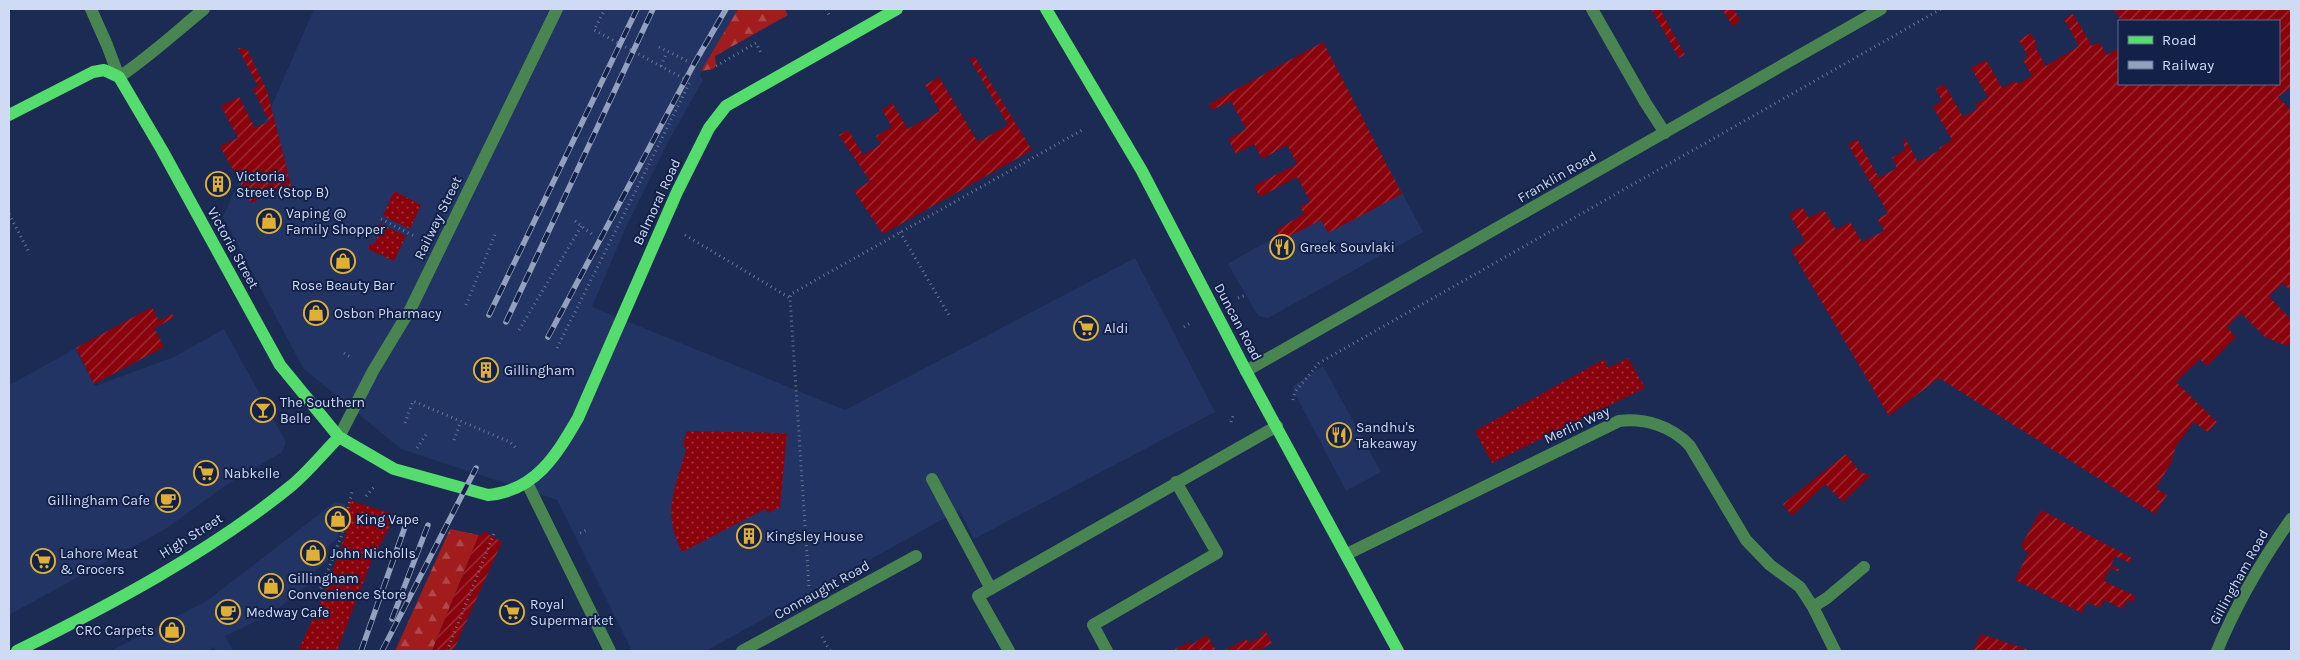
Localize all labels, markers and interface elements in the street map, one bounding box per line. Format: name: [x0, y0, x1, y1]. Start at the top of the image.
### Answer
legend: [2118, 20, 2280, 85]
text: Road: [2162, 31, 2197, 49]
text: Railway: [2162, 56, 2214, 74]
street label: Franklin Road: [1514, 148, 1600, 206]
street label: Balmoral Road: [630, 156, 684, 248]
place label: Victoria Street (Stop B): [236, 168, 329, 201]
building icon: Victoria Street (Stop B): [205, 171, 231, 197]
street label: Railway Street: [411, 174, 465, 262]
street label: Victoria Street: [204, 204, 262, 292]
place label: Vaping @ Family Shopper: [286, 205, 386, 238]
shop icon: Vaping @ Family Shopper: [256, 208, 282, 234]
restaurant icon: Greek Souvlaki: [1269, 234, 1295, 260]
place label: Greek Souvlaki: [1300, 239, 1395, 256]
shop icon: Rose Beauty Bar: [330, 248, 356, 274]
place label: Rose Beauty Bar: [292, 277, 395, 294]
street label: Duncan Road: [1211, 280, 1265, 364]
shop icon: Osbon Pharmacy: [303, 300, 329, 326]
place label: Osbon Pharmacy: [334, 305, 442, 322]
supermarket icon: Aldi: [1073, 315, 1099, 341]
place label: Aldi: [1104, 320, 1128, 337]
building icon: Gillingham: [473, 357, 499, 383]
place label: Gillingham: [504, 362, 575, 379]
place label: The Southern Belle: [280, 394, 365, 427]
bar icon: The Southern Belle: [250, 397, 276, 423]
street label: Merlin Way: [1542, 402, 1613, 448]
place label: Sandhu's Takeaway: [1356, 419, 1417, 452]
restaurant icon: Sandhu's Takeaway: [1326, 422, 1352, 448]
supermarket icon: Nabkelle: [193, 460, 219, 486]
place label: Nabkelle: [224, 465, 280, 482]
cafe icon: Gillingham Cafe: [155, 487, 181, 513]
place label: Gillingham Cafe: [48, 492, 150, 509]
shop icon: King Vape: [325, 506, 351, 532]
street label: High Street: [156, 510, 226, 562]
place label: King Vape: [356, 511, 419, 528]
building icon: Kingsley House: [736, 523, 762, 549]
street label: Gillingham Road: [2206, 526, 2272, 628]
place label: Kingsley House: [766, 528, 863, 545]
shop icon: John Nicholls: [300, 540, 326, 566]
place label: Lahore Meat & Grocers: [60, 545, 138, 578]
place label: John Nicholls: [330, 545, 416, 562]
supermarket icon: Lahore Meat & Grocers: [30, 548, 56, 574]
street label: Connaught Road: [771, 557, 873, 623]
place label: Gillingham Convenience Store: [288, 570, 407, 603]
shop icon: Gillingham Convenience Store: [258, 573, 284, 599]
place label: Royal Supermarket: [530, 596, 614, 629]
cafe icon: Medway Cafe: [215, 599, 241, 625]
supermarket icon: Royal Supermarket: [499, 599, 525, 625]
place label: Medway Cafe: [246, 604, 329, 621]
shop icon: CRC Carpets: [159, 617, 185, 643]
place label: CRC Carpets: [76, 622, 154, 639]

